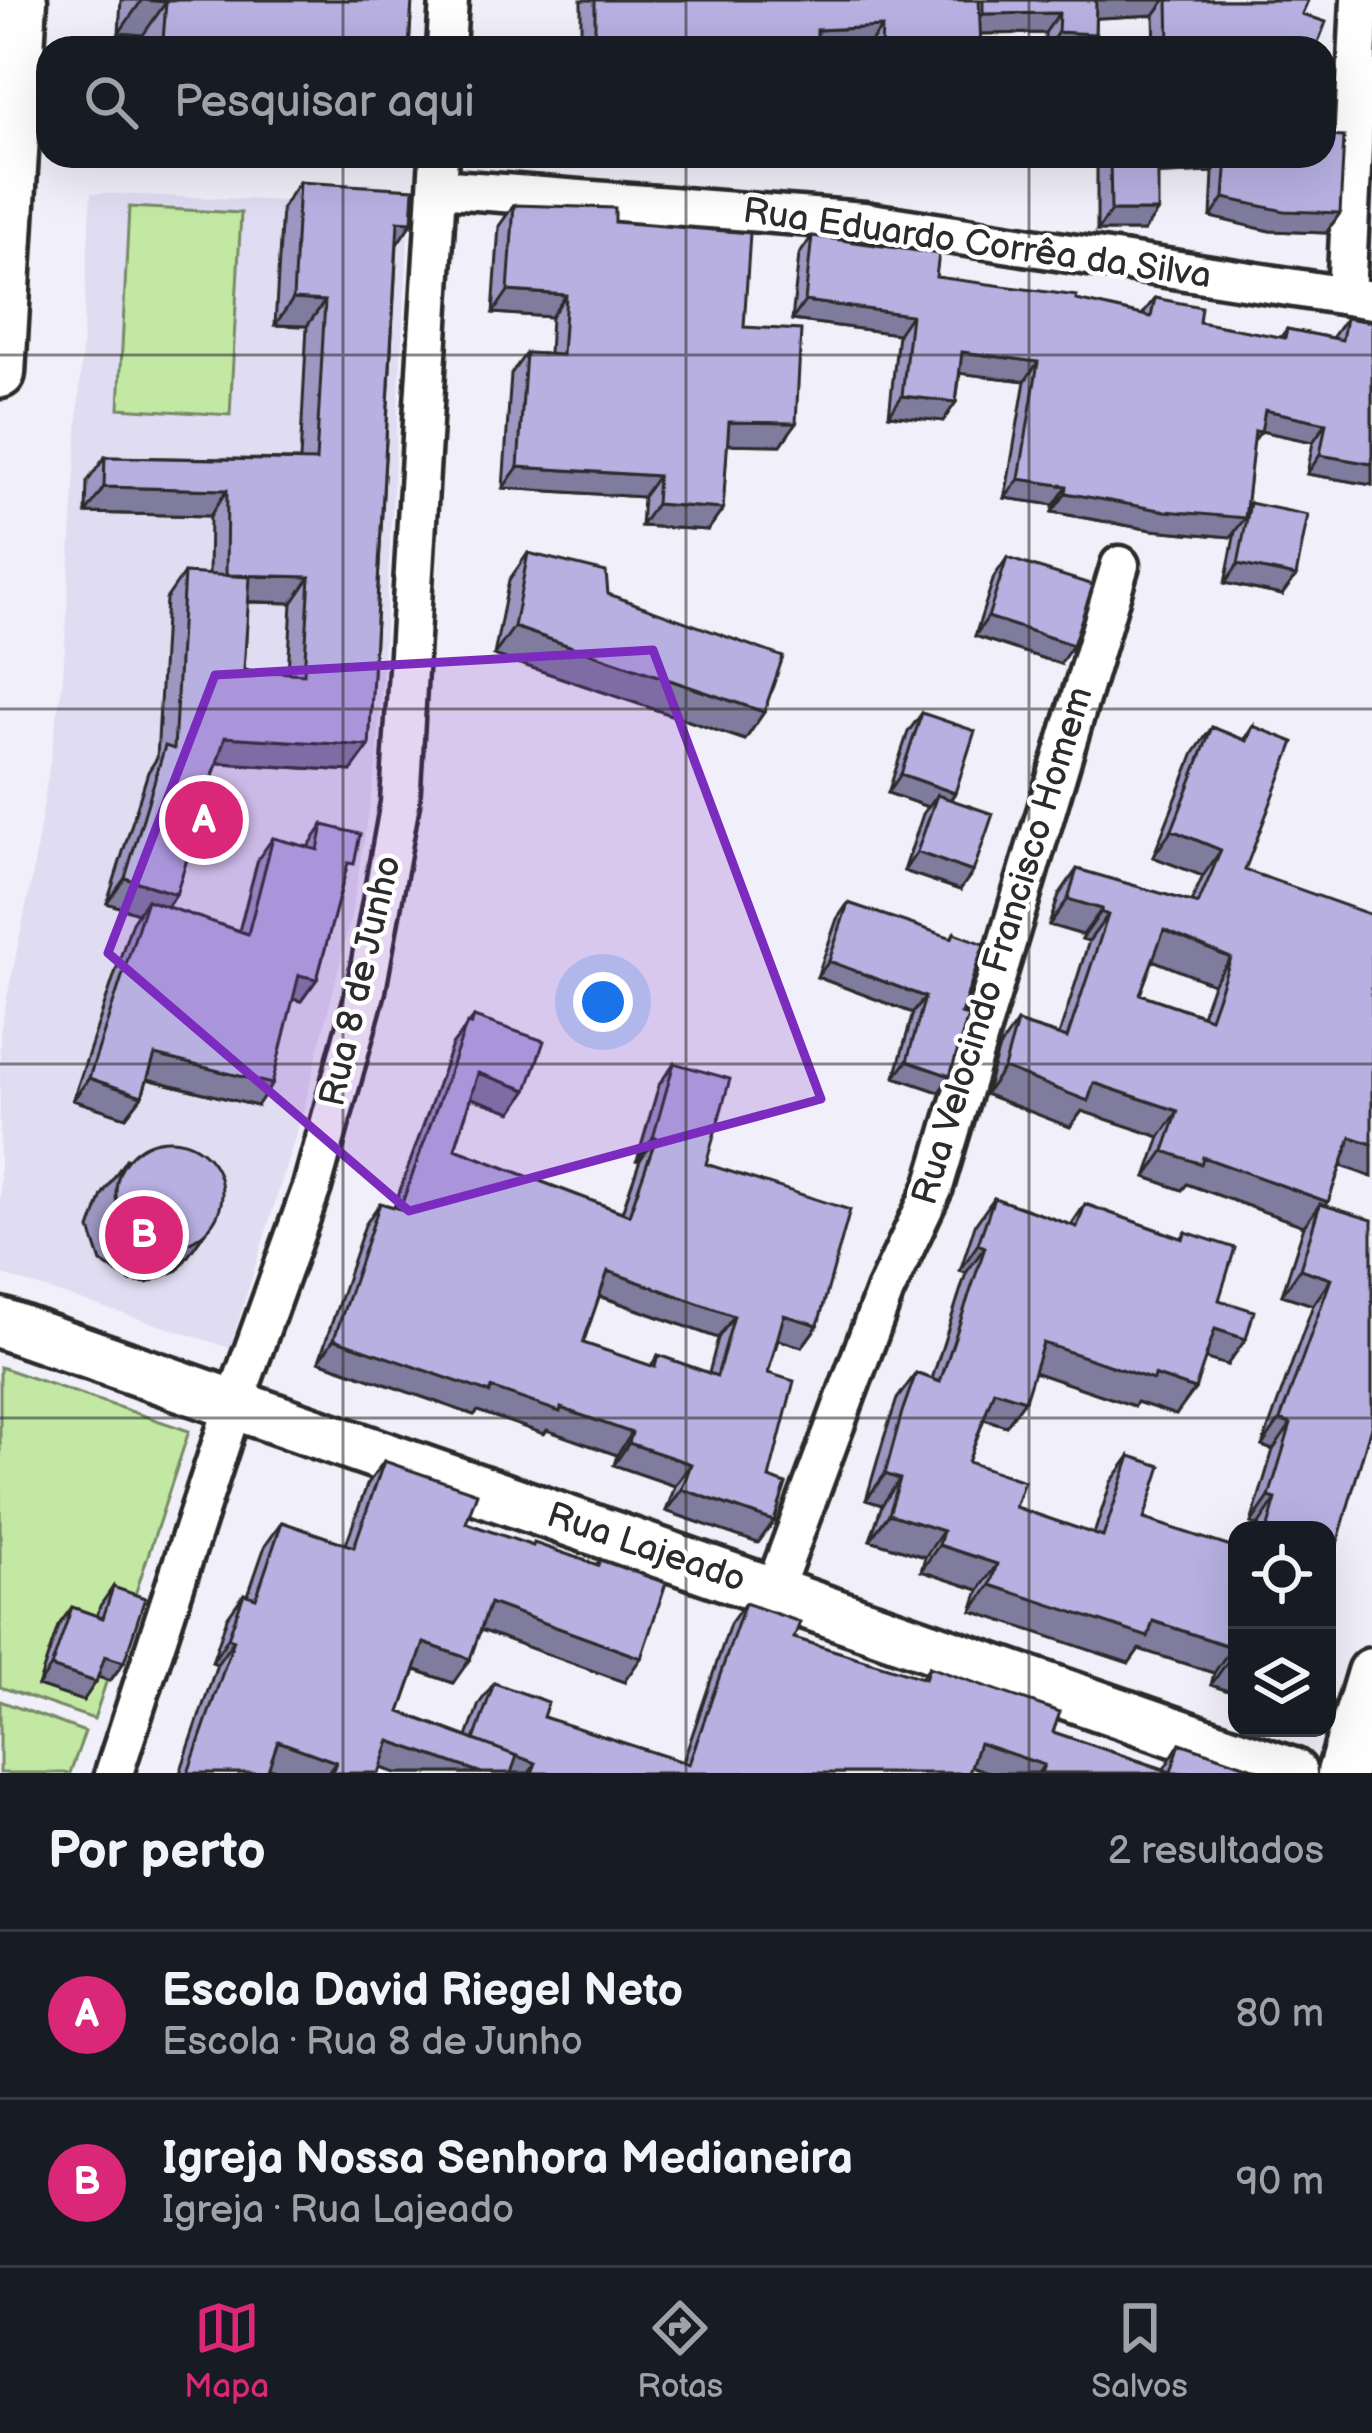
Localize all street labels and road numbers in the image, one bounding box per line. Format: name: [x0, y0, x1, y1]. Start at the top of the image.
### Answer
street label: Rua Eduardo Corrêa da Silva: [740, 190, 1214, 298]
street label: Rua Velocindo Francisco Homem: [904, 682, 1102, 1210]
street label: Rua 8 de Junho: [311, 852, 411, 1110]
street label: Rua Lajeado: [541, 1494, 751, 1602]

